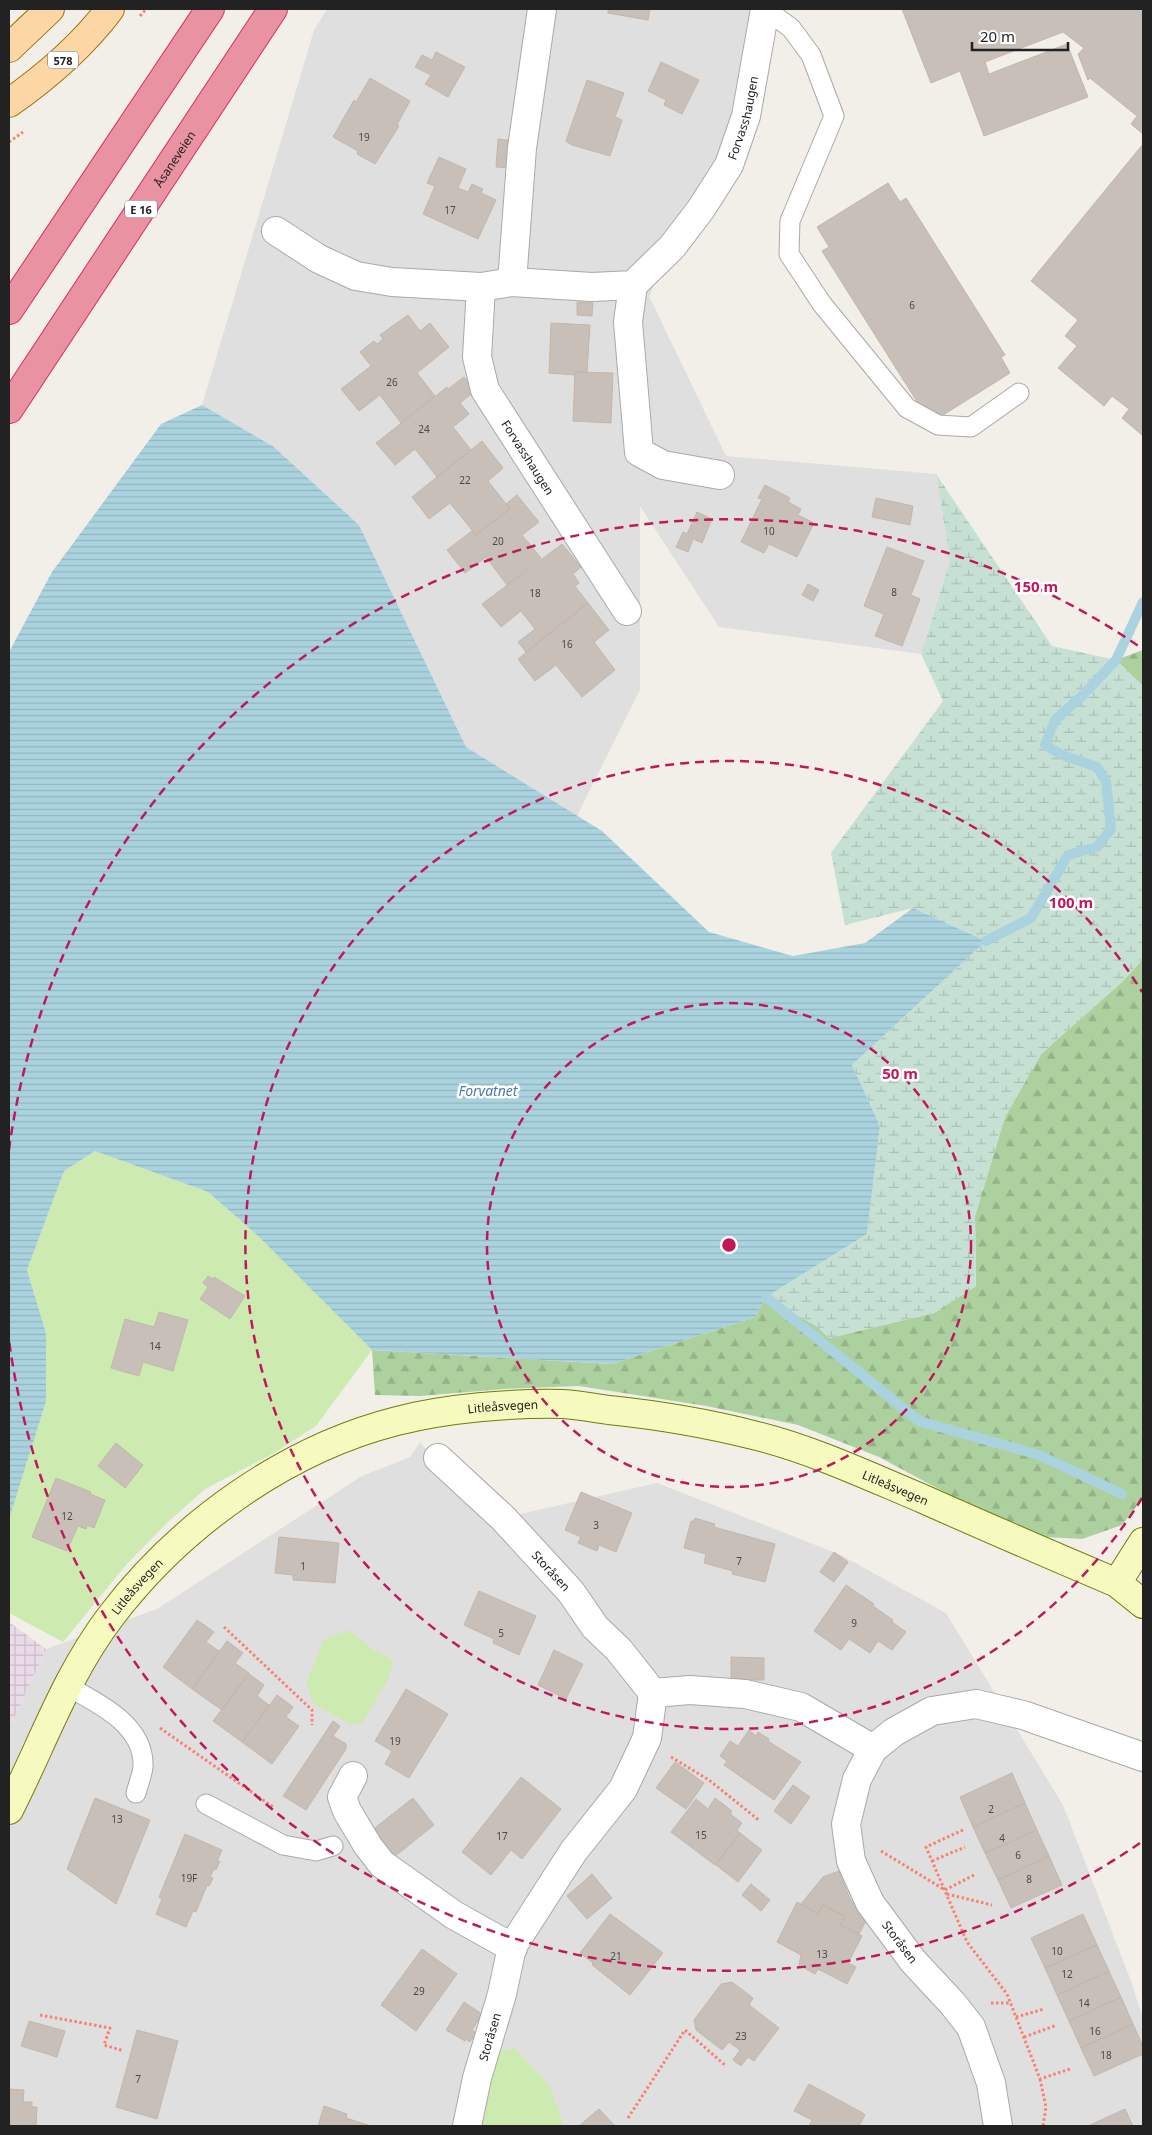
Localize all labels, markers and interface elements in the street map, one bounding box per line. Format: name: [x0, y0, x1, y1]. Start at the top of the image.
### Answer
scale bar: [972, 20, 1068, 52]
text: 20 m: [980, 26, 1015, 46]
road number: 578: [48, 52, 78, 68]
street label: Forvasshaugen: [723, 75, 761, 162]
street label: Åsaneveien: [149, 127, 199, 190]
house number: 19: [358, 130, 370, 144]
road number: E 16: [125, 200, 157, 218]
house number: 17: [444, 203, 456, 217]
house number: 6: [909, 298, 915, 312]
house number: 26: [386, 375, 398, 389]
street label: Forvasshaugen: [498, 416, 559, 498]
house number: 24: [418, 422, 430, 436]
house number: 22: [459, 473, 471, 487]
house number: 10: [763, 524, 775, 538]
house number: 20: [492, 534, 504, 548]
text: 150 m: [1014, 576, 1058, 596]
house number: 8: [891, 585, 897, 599]
house number: 18: [529, 586, 541, 600]
house number: 16: [561, 637, 573, 651]
text: 100 m: [1049, 892, 1093, 912]
text: 50 m: [882, 1063, 918, 1083]
water label: Forvatnet: [458, 1081, 519, 1100]
centre of rings: [720, 1236, 738, 1254]
house number: 14: [149, 1339, 161, 1353]
street label: Litleåsvegen: [467, 1395, 538, 1417]
street label: Litleåsvegen: [860, 1466, 932, 1509]
house number: 12: [61, 1509, 73, 1523]
house number: 3: [593, 1518, 599, 1532]
street label: Storåsen: [528, 1547, 574, 1595]
street label: Litleåsvegen: [107, 1554, 166, 1618]
house number: 7: [736, 1554, 742, 1568]
house number: 1: [300, 1559, 306, 1573]
house number: 9: [851, 1616, 857, 1630]
house number: 5: [498, 1626, 504, 1640]
house number: 19: [389, 1734, 401, 1748]
house number: 2: [988, 1802, 994, 1816]
house number: 13: [111, 1812, 123, 1826]
house number: 15: [695, 1828, 707, 1842]
house number: 17: [496, 1829, 508, 1843]
house number: 4: [999, 1831, 1005, 1845]
house number: 6: [1015, 1848, 1021, 1862]
house number: 19F: [181, 1871, 197, 1885]
house number: 8: [1026, 1872, 1032, 1886]
street label: Storåsen: [878, 1917, 922, 1967]
house number: 10: [1051, 1944, 1063, 1958]
house number: 13: [816, 1947, 828, 1961]
house number: 21: [610, 1949, 622, 1963]
house number: 12: [1061, 1967, 1073, 1981]
house number: 29: [413, 1984, 425, 1998]
house number: 14: [1078, 1996, 1090, 2010]
street label: Storåsen: [474, 2011, 504, 2063]
house number: 16: [1089, 2024, 1101, 2038]
house number: 23: [735, 2029, 747, 2043]
house number: 18: [1100, 2048, 1112, 2062]
house number: 7: [135, 2072, 141, 2086]

